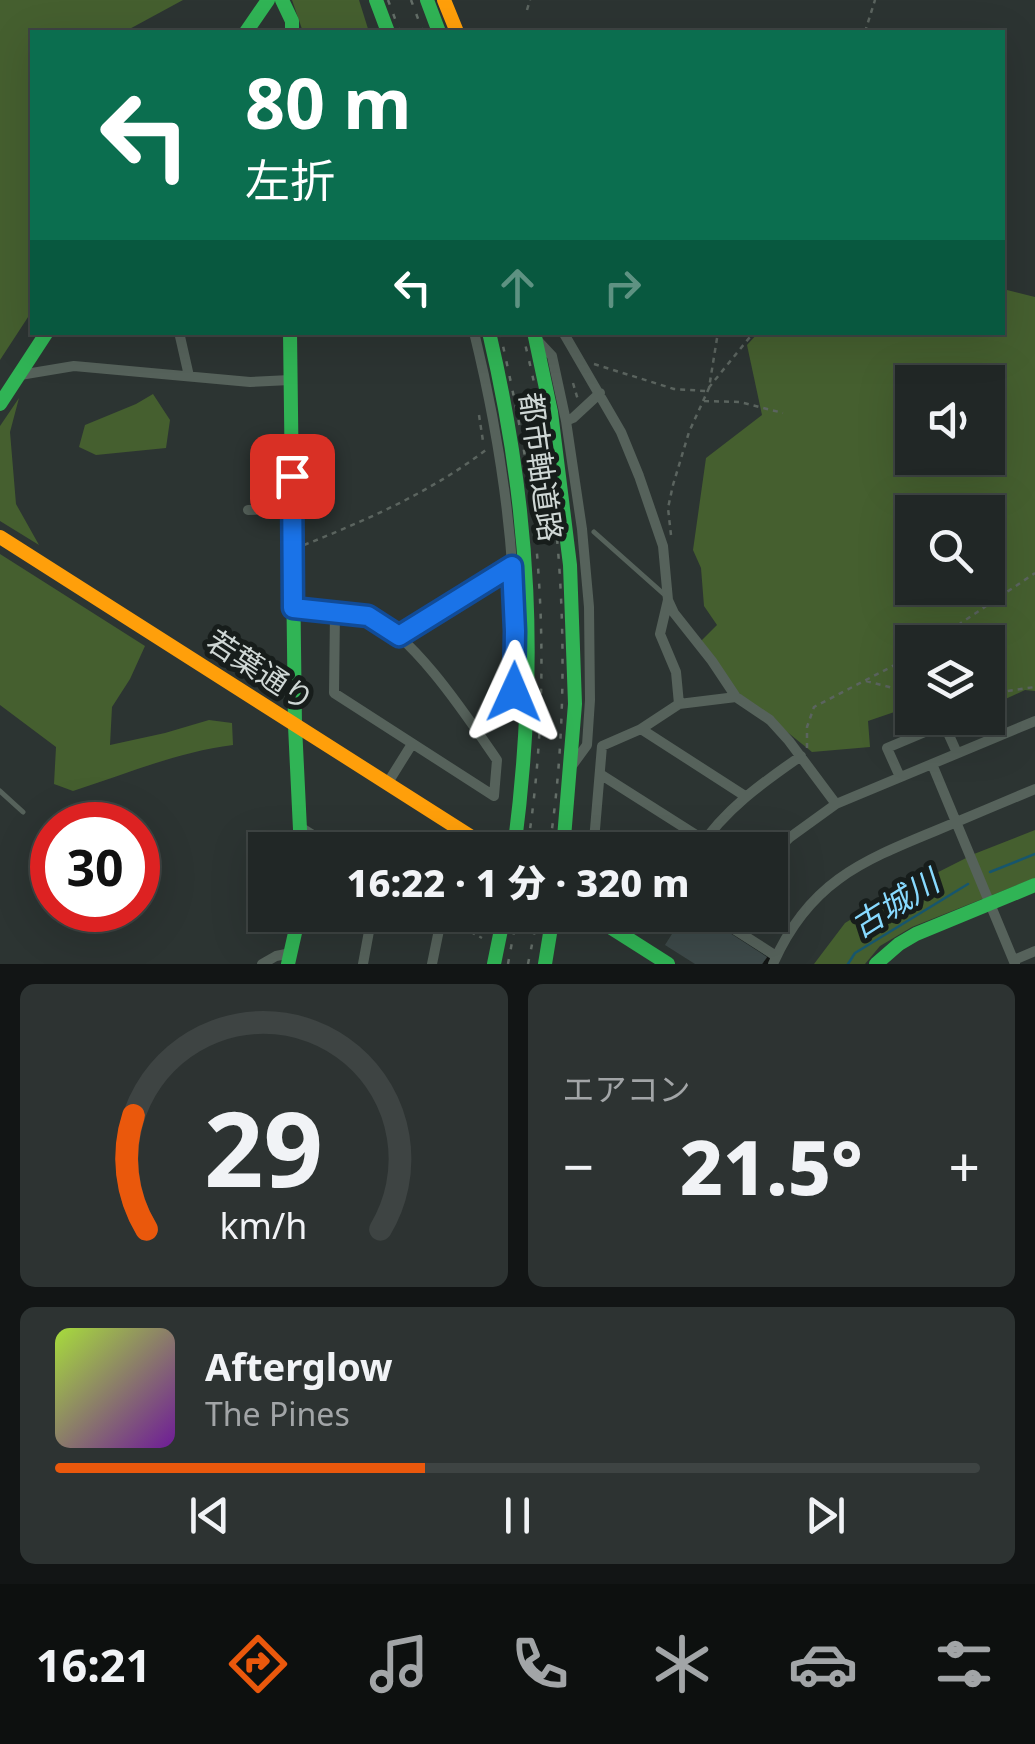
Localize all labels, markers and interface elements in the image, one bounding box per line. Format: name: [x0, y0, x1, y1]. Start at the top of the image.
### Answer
text: 80 m: [245, 54, 412, 150]
icon: left: [80, 70, 210, 200]
text: 左折: [245, 149, 335, 210]
icon: left: [385, 260, 440, 315]
icon: ahead: [490, 260, 545, 315]
icon: right: [595, 260, 650, 315]
map controls: [895, 365, 1005, 735]
button: sound: [895, 365, 1005, 475]
street label: 都市軸道路: [511, 390, 572, 544]
pin: [250, 434, 335, 519]
icon: arrive: [265, 449, 320, 504]
button: search: [895, 495, 1005, 605]
street label: 若葉通り: [199, 620, 322, 720]
button: layers: [895, 625, 1005, 735]
position arrow: [462, 640, 566, 744]
speed limit sign: 30: [30, 802, 160, 932]
text: 16:22 · 1 分 · 320 m: [347, 856, 689, 908]
water label: 古城川: [842, 857, 949, 946]
text: エアコン: [563, 1067, 691, 1110]
text: 29: [204, 1076, 323, 1217]
text: 21.5°: [680, 1115, 863, 1217]
text: −: [563, 1128, 594, 1203]
text: +: [949, 1128, 980, 1203]
text: km/h: [220, 1201, 308, 1249]
text: Afterglow: [205, 1340, 393, 1392]
text: The Pines: [205, 1392, 350, 1435]
icon: previous: [182, 1488, 237, 1543]
icon: pause: [490, 1488, 545, 1543]
icon: next: [798, 1488, 853, 1543]
icon: directions: [223, 1629, 293, 1699]
icon: music: [364, 1629, 434, 1699]
icon: phone: [505, 1629, 575, 1699]
icon: climate: [647, 1629, 717, 1699]
icon: car: [788, 1629, 858, 1699]
icon: filters: [929, 1629, 999, 1699]
text: 16:21: [36, 1634, 151, 1695]

